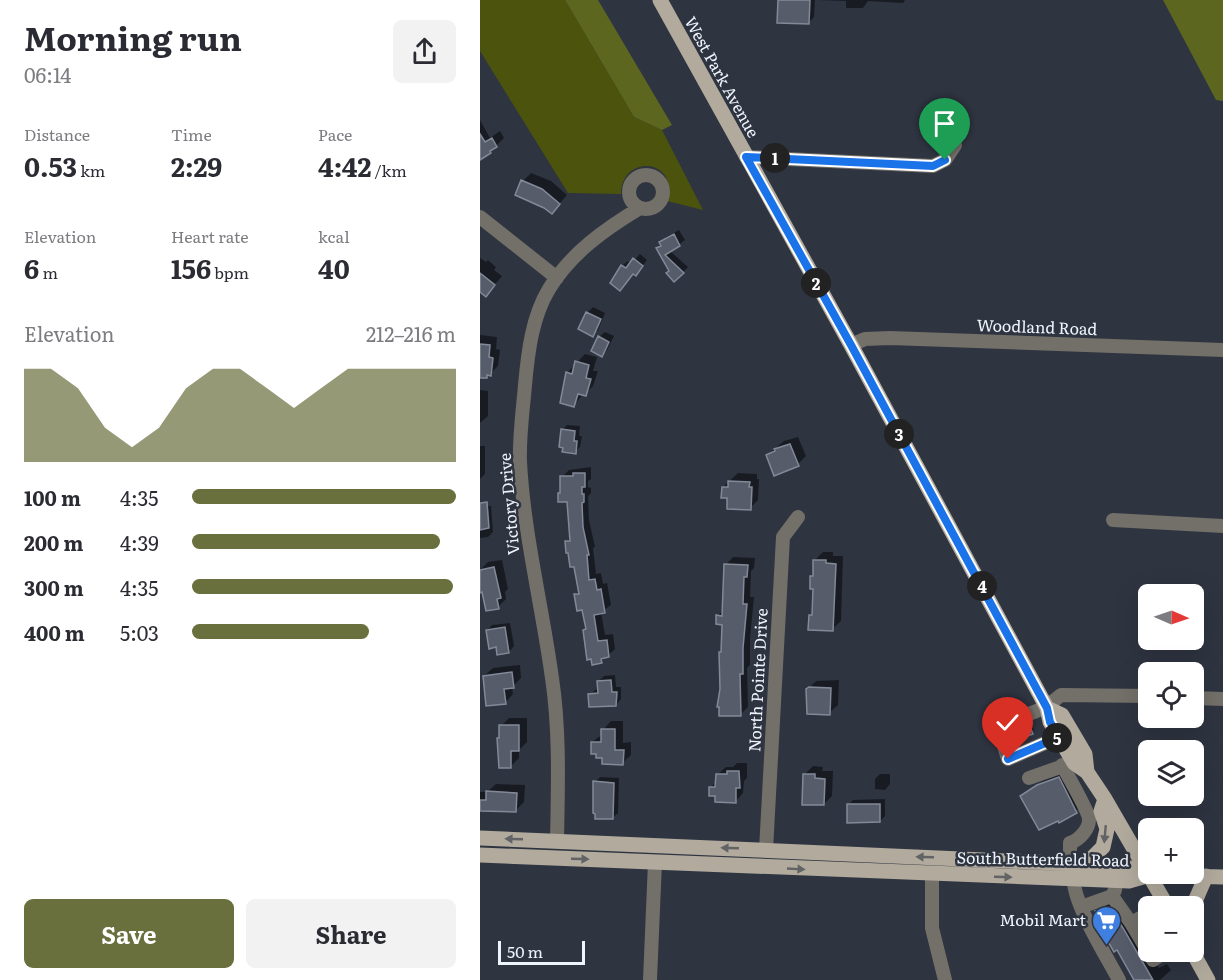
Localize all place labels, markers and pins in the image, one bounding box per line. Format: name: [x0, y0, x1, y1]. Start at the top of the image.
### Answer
pin: [919, 98, 970, 160]
pin: 1: [760, 143, 790, 173]
pin: 2: [801, 268, 831, 298]
pin: 3: [884, 419, 914, 449]
pin: 4: [967, 571, 997, 601]
pin: [982, 697, 1033, 759]
pin: 5: [1042, 723, 1072, 753]
supermarket icon: Mobil Mart: [1091, 904, 1123, 946]
place label: Mobil Mart: [1000, 907, 1087, 931]

